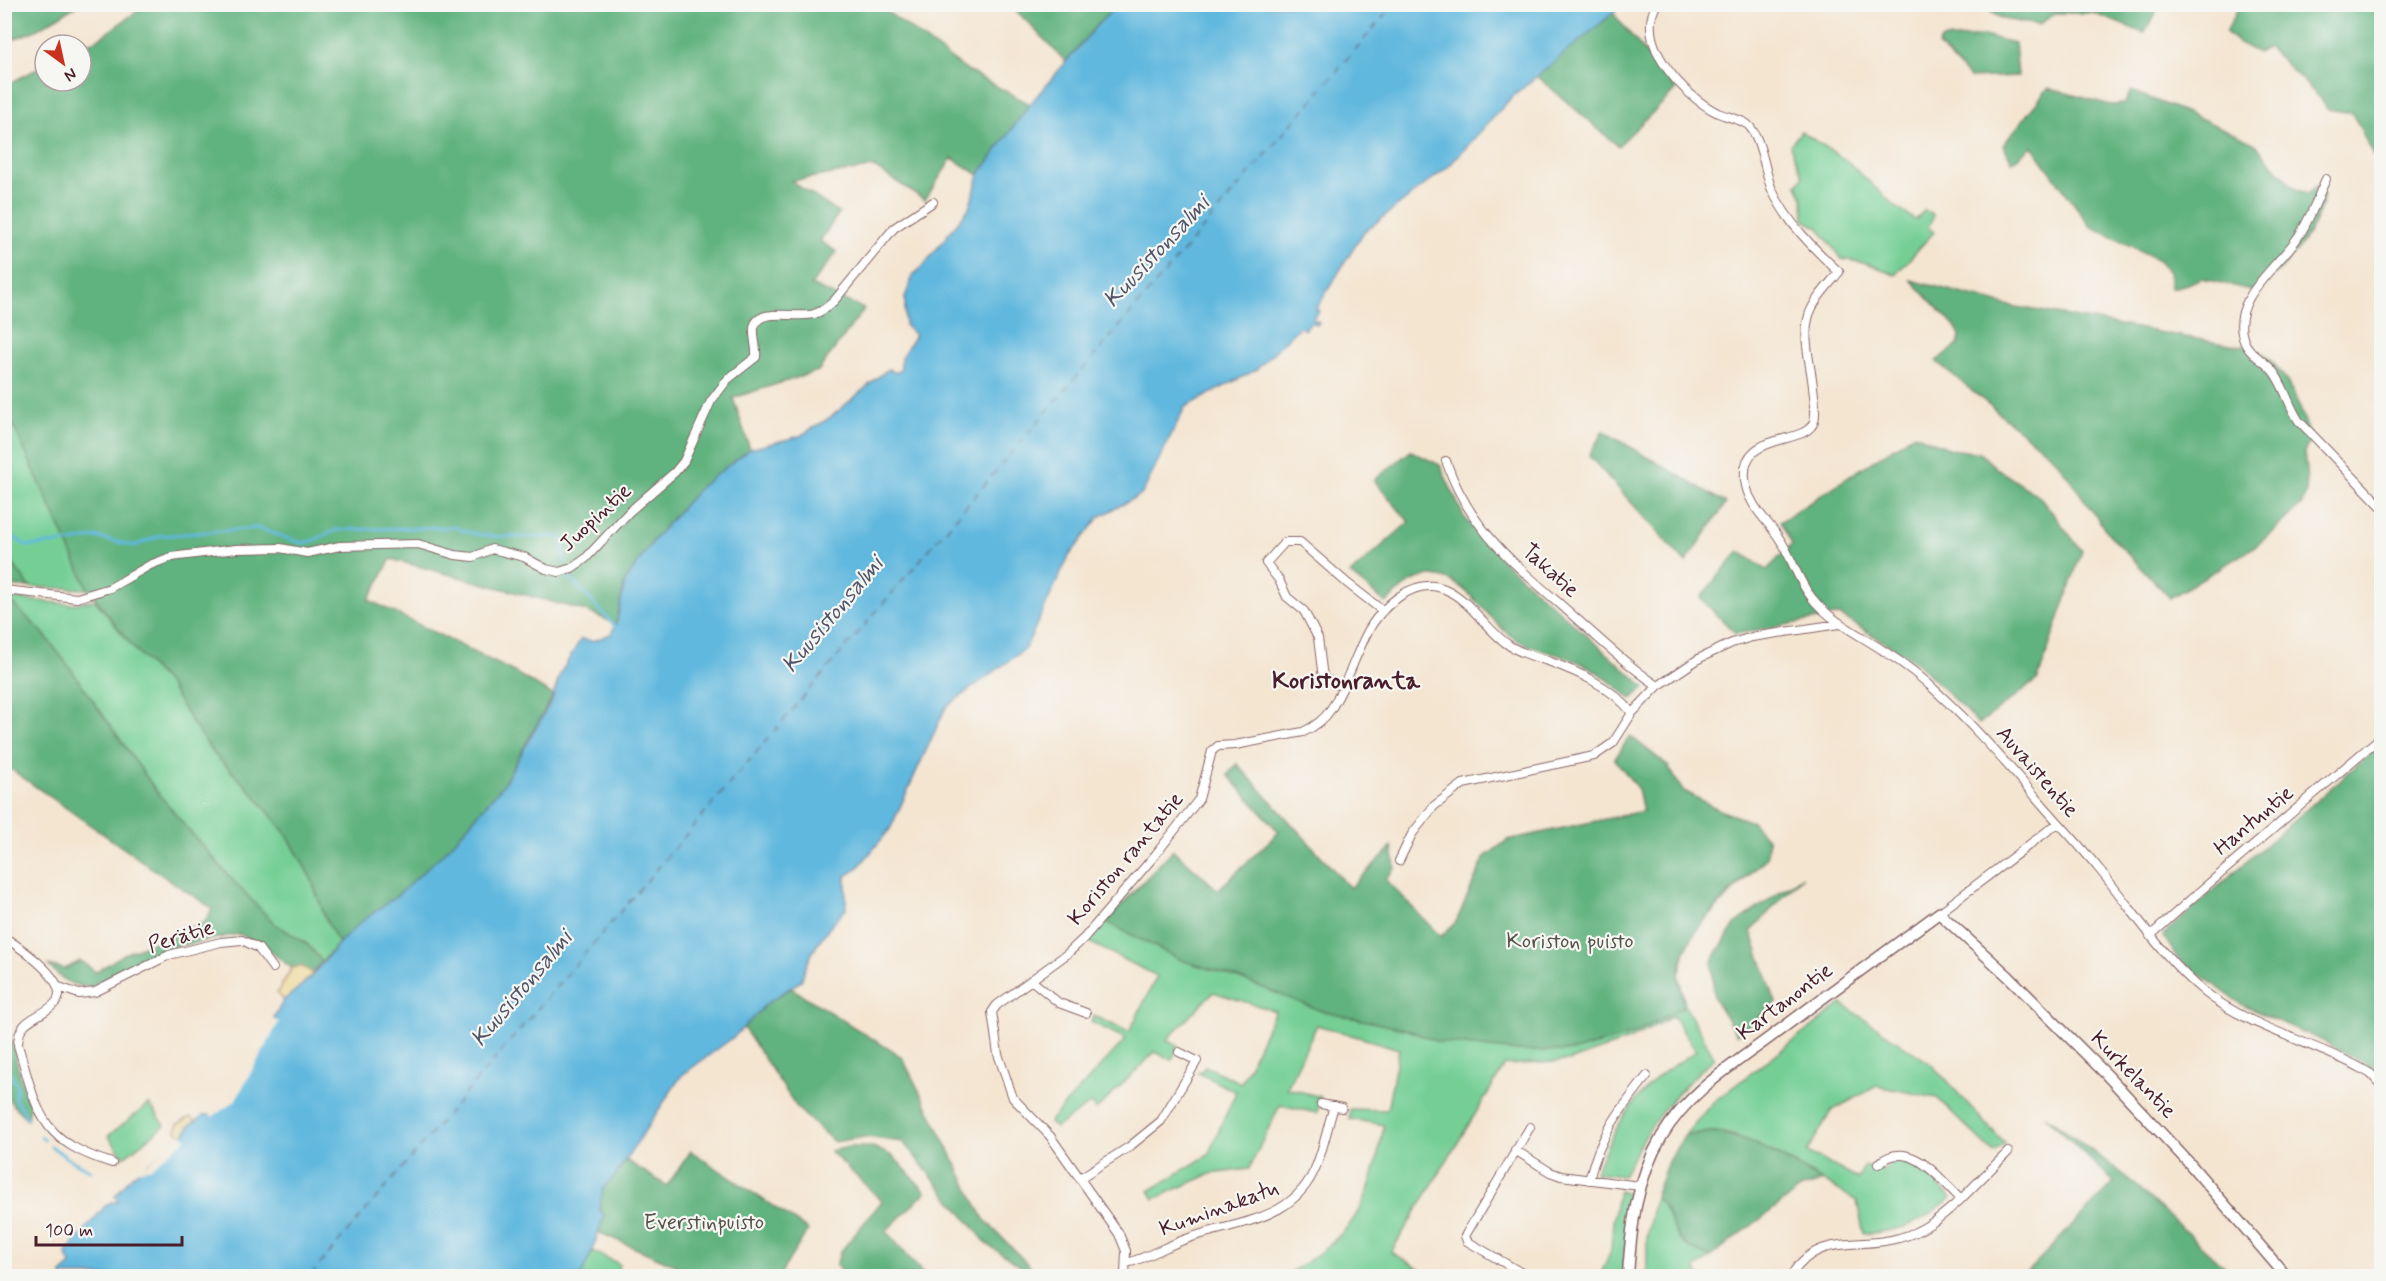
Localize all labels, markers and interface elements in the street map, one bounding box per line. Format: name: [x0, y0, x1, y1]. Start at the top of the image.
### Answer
north arrow: [33, 33, 93, 93]
text: N: [60, 63, 81, 86]
water label: Kuusistonsalmi: [1097, 186, 1220, 315]
street label: Juopintie: [554, 477, 638, 558]
street label: Takatie: [1515, 538, 1585, 604]
water label: Kuusistonsalmi: [775, 547, 893, 680]
district label: Koristonranta: [1272, 666, 1421, 697]
street label: Auvaistentie: [1990, 720, 2085, 824]
street label: Hantuntie: [2208, 779, 2300, 862]
street label: Koriston rantatie: [1062, 786, 1190, 932]
street label: Perätie: [145, 914, 218, 960]
water label: Kuusistonsalmi: [464, 921, 582, 1054]
park label: Koriston puisto: [1506, 928, 1634, 956]
street label: Kartanontie: [1731, 957, 1839, 1047]
street label: Kurkelantie: [2084, 1025, 2182, 1125]
street label: Kuminakatu: [1156, 1175, 1282, 1243]
scale bar: [36, 1209, 182, 1247]
park label: Everstinpuisto: [644, 1209, 764, 1237]
text: 100 m: [45, 1219, 93, 1243]

